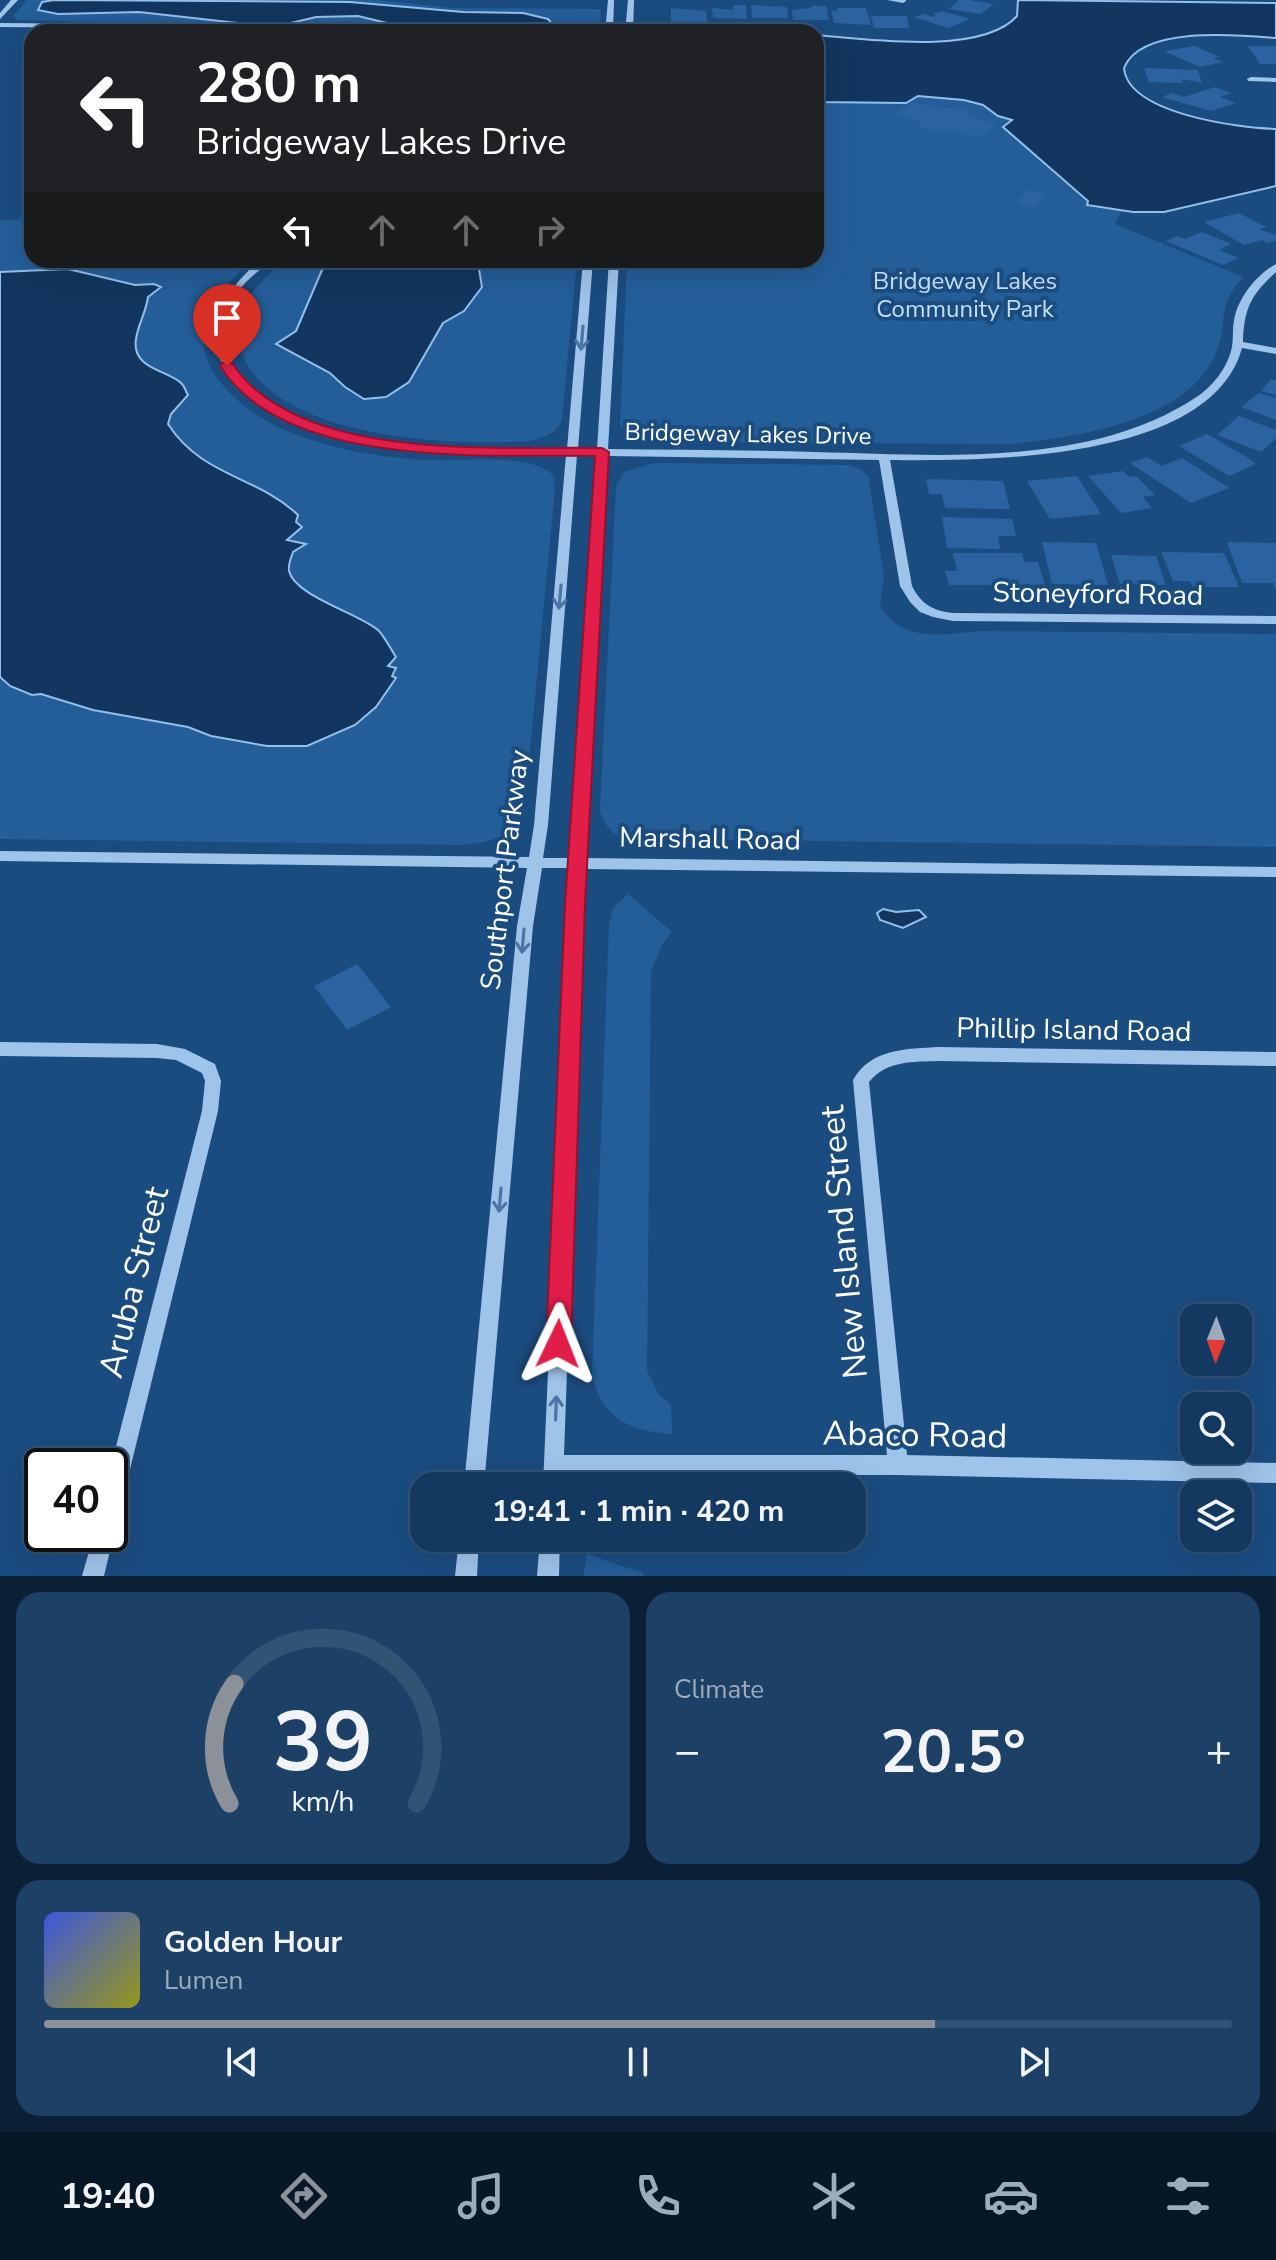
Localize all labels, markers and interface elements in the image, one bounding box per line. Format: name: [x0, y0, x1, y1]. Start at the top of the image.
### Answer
text: 280 m: [196, 45, 361, 122]
icon: left: [64, 56, 168, 160]
text: Bridgeway Lakes Drive: [196, 118, 566, 167]
icon: left: [276, 208, 320, 252]
icon: ahead: [360, 208, 404, 252]
icon: ahead: [444, 208, 488, 252]
icon: right: [528, 208, 572, 252]
park label: Bridgeway Lakes Community Park: [873, 265, 1057, 325]
pin: [193, 284, 261, 366]
icon: arrive: [205, 296, 249, 340]
one-way arrow: [574, 324, 589, 351]
street label: Bridgeway Lakes Drive: [624, 416, 872, 452]
street label: Stoneyford Road: [992, 573, 1204, 615]
one-way arrow: [552, 583, 567, 610]
street label: Southport Parkway: [471, 747, 539, 992]
street label: Marshall Road: [619, 818, 801, 860]
one-way arrow: [516, 927, 531, 954]
street label: Phillip Island Road: [956, 1009, 1192, 1051]
street label: New Island Street: [809, 1102, 879, 1381]
street label: Aruba Street: [88, 1181, 180, 1382]
one-way arrow: [492, 1186, 507, 1213]
position arrow: [516, 1302, 600, 1386]
north arrow: [1180, 1304, 1252, 1376]
map controls: [1180, 1304, 1252, 1552]
button: search: [1180, 1392, 1252, 1464]
one-way arrow: [548, 1395, 563, 1422]
street label: Abaco Road: [822, 1410, 1008, 1460]
speed limit sign: 40: [24, 1448, 128, 1552]
button: layers: [1180, 1480, 1252, 1552]
text: 19:41 · 1 min · 420 m: [492, 1491, 784, 1532]
text: Climate: [674, 1672, 764, 1707]
text: 39: [273, 1686, 373, 1799]
text: 20.5°: [880, 1711, 1026, 1793]
text: −: [674, 1722, 700, 1782]
text: +: [1206, 1722, 1232, 1782]
text: km/h: [292, 1782, 354, 1821]
text: Golden Hour: [164, 1922, 342, 1963]
text: Lumen: [164, 1963, 243, 1998]
icon: previous: [220, 2040, 264, 2084]
icon: pause: [616, 2040, 660, 2084]
icon: next: [1012, 2040, 1056, 2084]
icon: directions: [276, 2168, 332, 2224]
icon: music: [453, 2168, 509, 2224]
icon: phone: [630, 2168, 686, 2224]
icon: climate: [806, 2168, 862, 2224]
icon: car: [983, 2168, 1039, 2224]
icon: filters: [1160, 2168, 1216, 2224]
text: 19:40: [60, 2172, 156, 2221]

